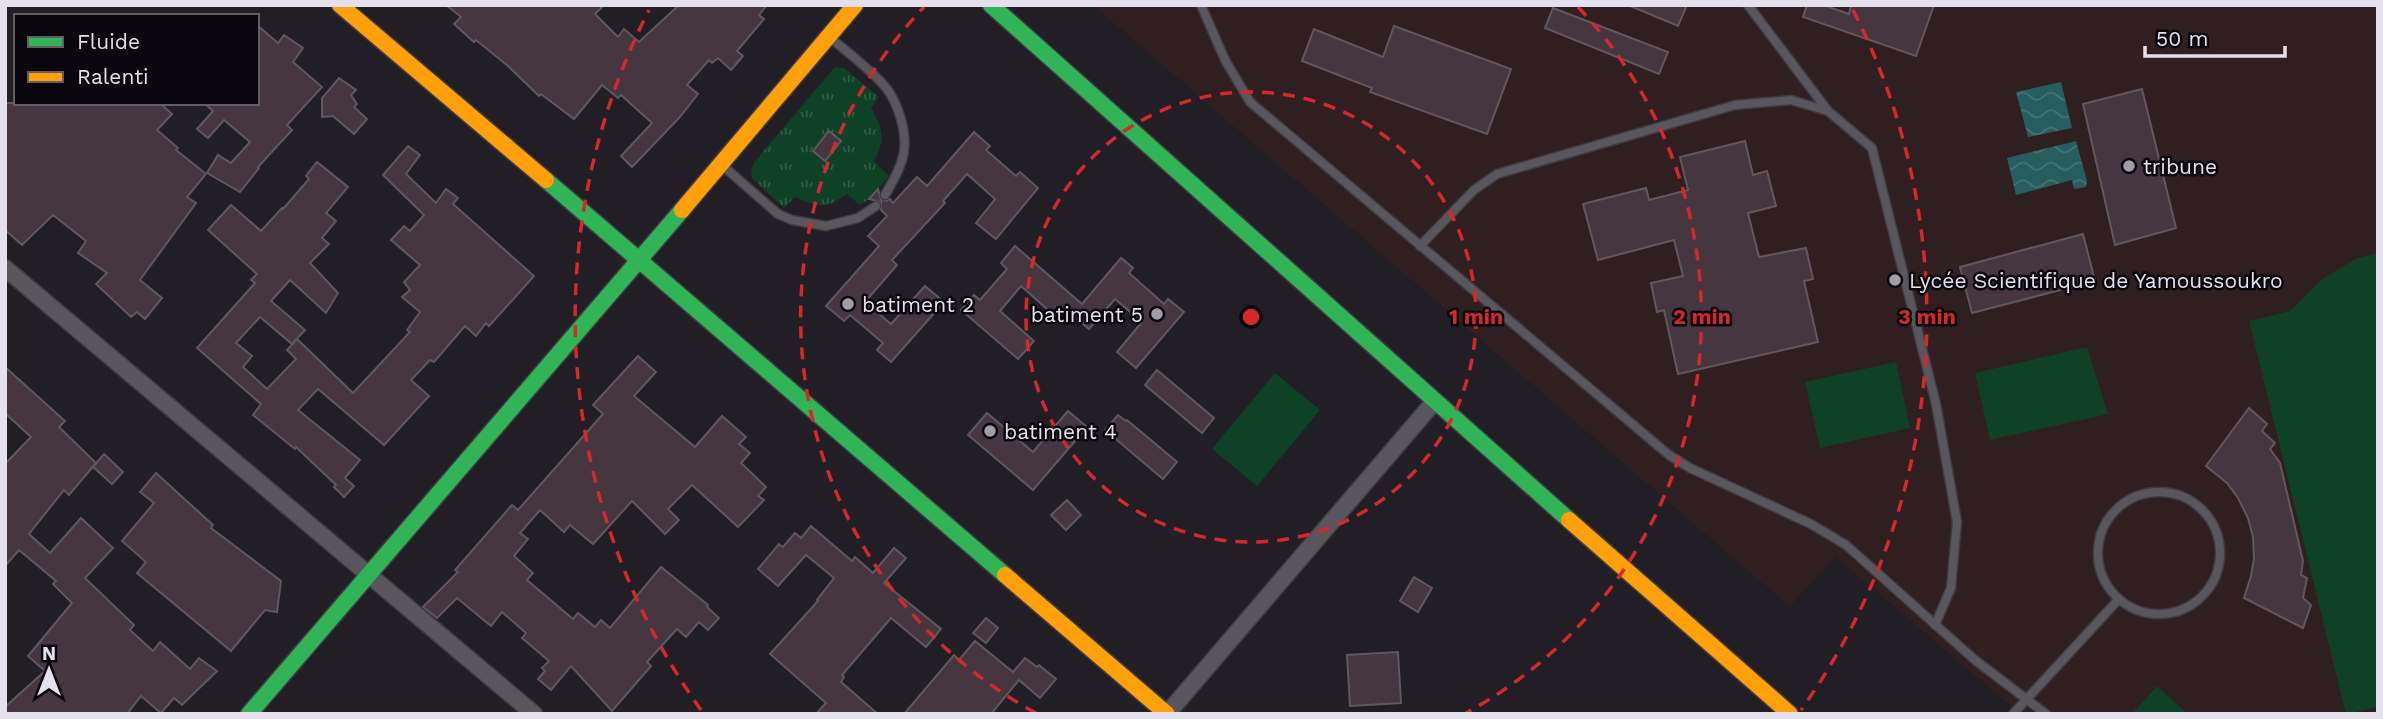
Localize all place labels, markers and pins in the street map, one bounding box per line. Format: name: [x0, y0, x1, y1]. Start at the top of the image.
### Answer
place label: tribune: [2143, 154, 2217, 179]
marker: tribune: [2121, 158, 2137, 174]
place label: Lycée Scientifique de Yamoussoukro: [1909, 268, 2283, 293]
marker: Lycée Scientifique de Yamoussoukro: [1887, 272, 1903, 288]
place label: batiment 2: [862, 292, 974, 317]
marker: batiment 2: [840, 296, 856, 312]
place label: batiment 5: [1031, 302, 1143, 327]
centre of rings: [1239, 305, 1263, 329]
marker: batiment 5: [1149, 306, 1165, 322]
place label: batiment 4: [1004, 419, 1117, 444]
marker: batiment 4: [982, 423, 998, 439]

